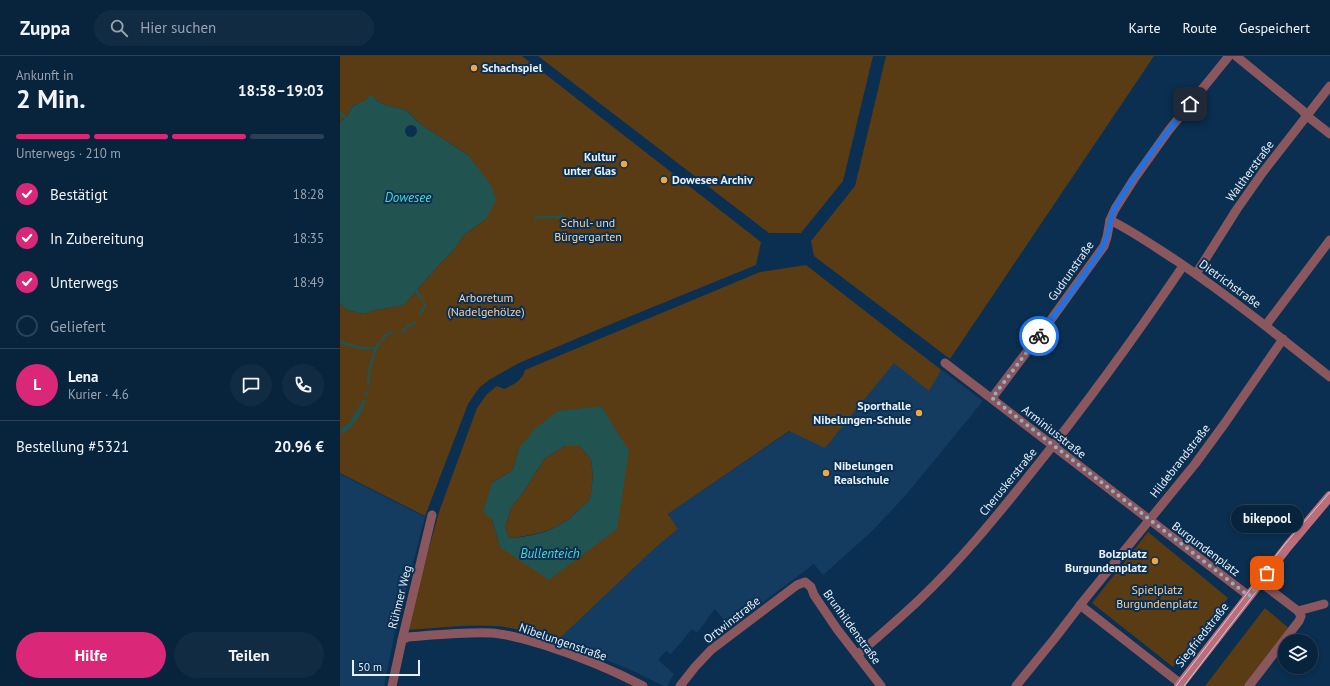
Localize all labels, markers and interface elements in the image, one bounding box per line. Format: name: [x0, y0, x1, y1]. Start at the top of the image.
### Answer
search box: [94, 10, 374, 46]
text: Zuppa: [20, 16, 70, 40]
icon: search: [108, 17, 130, 39]
text: Hier suchen: [140, 18, 216, 37]
text: Karte: [1129, 19, 1161, 37]
text: Route: [1183, 19, 1217, 37]
text: Gespeichert: [1239, 19, 1310, 37]
place label: Schachspiel: [482, 60, 543, 75]
marker: Schachspiel: [469, 63, 479, 73]
text: Ankunft in: [16, 67, 73, 84]
text: 18:58–19:03: [238, 81, 324, 100]
text: 2 Min.: [16, 82, 86, 115]
pin: [1173, 87, 1207, 121]
icon: home: [1179, 93, 1201, 115]
street label: Waltherstraße: [1222, 137, 1277, 204]
text: Unterwegs · 210 m: [16, 145, 121, 162]
place label: Kultur unter Glas: [564, 149, 617, 178]
marker: Kultur unter Glas: [619, 159, 629, 169]
place label: Dowesee Archiv: [672, 172, 753, 187]
marker: Dowesee Archiv: [659, 175, 669, 185]
icon: check: [16, 183, 38, 205]
text: Bestätigt: [50, 185, 107, 204]
text: 18:28: [293, 186, 324, 203]
water label: Dowesee: [385, 189, 431, 206]
park label: Schul- und Bürgergarten: [554, 215, 622, 244]
icon: check: [16, 227, 38, 249]
text: In Zubereitung: [50, 229, 144, 248]
text: 18:35: [293, 230, 324, 247]
street label: Gudrunstraße: [1044, 238, 1097, 304]
street label: Dietrichstraße: [1196, 256, 1264, 311]
icon: check: [16, 271, 38, 293]
text: Unterwegs: [50, 273, 118, 292]
text: 18:49: [293, 274, 324, 291]
park label: Arboretum (Nadelgehölze): [447, 290, 525, 319]
courier: [1019, 316, 1059, 356]
text: Geliefert: [50, 317, 106, 336]
icon: bike: [1028, 325, 1050, 347]
button: chat: [230, 364, 272, 406]
button: phone: [282, 364, 324, 406]
text: Lena: [68, 367, 98, 386]
text: L: [33, 375, 41, 394]
text: Kurier · 4.6: [68, 386, 129, 403]
place label: Sporthalle Nibelungen-Schule: [813, 398, 911, 427]
street label: Arminiusstraße: [1019, 402, 1090, 461]
marker: Sporthalle Nibelungen-Schule: [914, 408, 924, 418]
street label: Hildebrandstraße: [1146, 421, 1213, 500]
text: Bestellung #5321: [16, 437, 129, 456]
text: 20.96 €: [274, 437, 324, 456]
street label: Cheruskerstraße: [976, 445, 1040, 519]
place label: Nibelungen Realschule: [834, 458, 893, 487]
marker: Nibelungen Realschule: [821, 468, 831, 478]
callout: bikepool: [1231, 505, 1303, 533]
text: bikepool: [1243, 510, 1291, 527]
street label: Burgundenplatz: [1169, 518, 1243, 579]
water label: Bullenteich: [520, 545, 580, 562]
place label: Bolzplatz Burgundenplatz: [1065, 546, 1148, 575]
marker: Bolzplatz Burgundenplatz: [1150, 556, 1160, 566]
pin: [1250, 556, 1284, 590]
icon: bag: [1256, 562, 1278, 584]
street label: Rühmer Weg: [384, 564, 415, 630]
park label: Spielplatz Burgundenplatz: [1116, 582, 1198, 611]
street label: Brunhildenstraße: [820, 586, 885, 667]
street label: Ortwinstraße: [700, 593, 763, 646]
street label: Siegfriedstraße: [1172, 599, 1232, 670]
street label: Nibelungenstraße: [517, 619, 609, 664]
button: Hilfe: [16, 632, 166, 678]
button: Teilen: [174, 632, 324, 678]
map controls: [1278, 634, 1318, 674]
button: layers: [1278, 634, 1318, 674]
scale bar: [352, 658, 420, 677]
text: 50 m: [358, 660, 382, 674]

